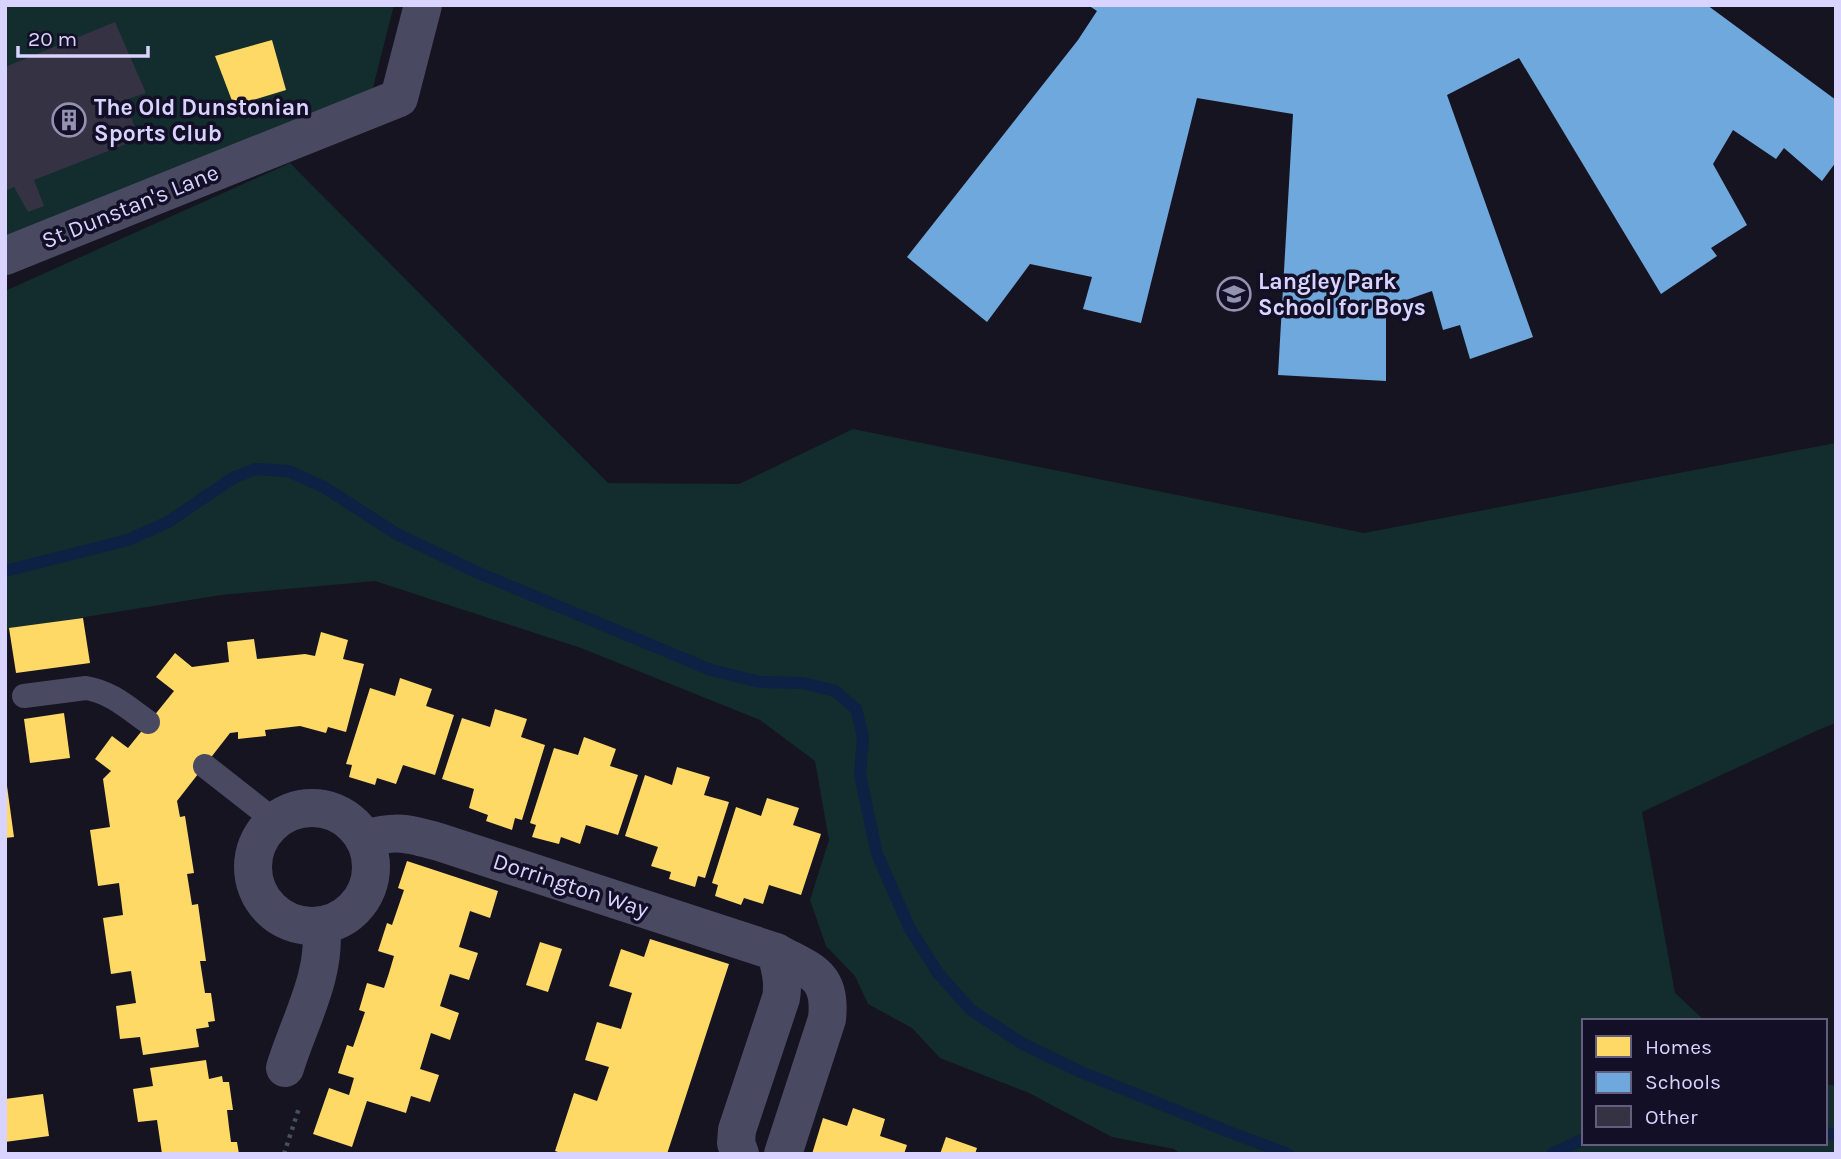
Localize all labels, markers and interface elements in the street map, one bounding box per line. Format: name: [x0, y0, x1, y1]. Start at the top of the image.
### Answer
scale bar: [18, 14, 147, 58]
text: 20 m: [28, 27, 77, 51]
place label: The Old Dunstonian Sports Club: [94, 94, 310, 147]
building icon: The Old Dunstonian Sports Club: [50, 101, 88, 139]
street label: St Dunstan's Lane: [38, 159, 222, 254]
place label: Langley Park School for Boys: [1258, 268, 1426, 321]
school or university icon: Langley Park School for Boys: [1215, 275, 1253, 313]
street label: Dorrington Way: [490, 848, 652, 923]
legend: [1582, 1019, 1827, 1145]
text: Homes: [1645, 1035, 1712, 1059]
text: Schools: [1645, 1070, 1721, 1094]
text: Other: [1645, 1105, 1698, 1129]

